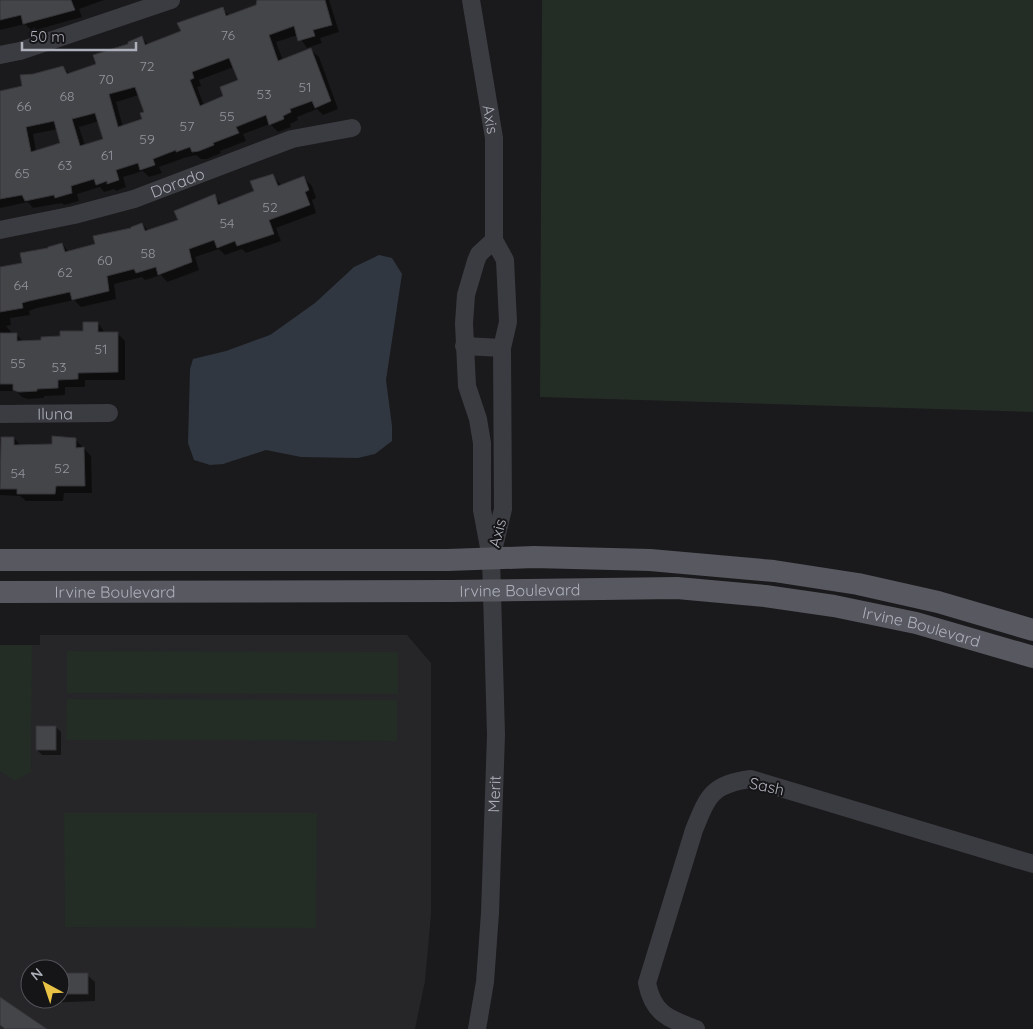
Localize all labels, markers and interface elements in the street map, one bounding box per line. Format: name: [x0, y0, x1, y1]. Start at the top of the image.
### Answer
scale bar: [22, 20, 136, 52]
house number: 76: [221, 26, 236, 44]
text: 50 m: [30, 27, 65, 46]
house number: 72: [140, 57, 155, 75]
house number: 70: [98, 70, 114, 88]
house number: 51: [299, 78, 311, 96]
house number: 53: [257, 85, 271, 103]
house number: 68: [59, 87, 75, 105]
house number: 66: [16, 97, 32, 115]
street label: Axis: [479, 103, 503, 135]
house number: 55: [219, 107, 235, 125]
house number: 57: [180, 117, 194, 135]
house number: 59: [139, 130, 155, 148]
house number: 61: [101, 146, 113, 164]
house number: 63: [58, 156, 72, 174]
street label: Dorado: [147, 163, 207, 202]
house number: 65: [14, 164, 30, 182]
house number: 52: [262, 198, 278, 216]
house number: 54: [219, 214, 235, 232]
house number: 58: [140, 244, 156, 262]
house number: 60: [97, 251, 113, 269]
house number: 62: [57, 263, 73, 281]
house number: 64: [13, 276, 29, 294]
house number: 51: [95, 340, 107, 358]
house number: 55: [10, 354, 26, 372]
house number: 53: [52, 358, 66, 376]
street label: Iluna: [37, 403, 73, 424]
house number: 52: [54, 459, 70, 477]
house number: 54: [10, 464, 26, 482]
street label: Axis: [484, 516, 510, 550]
street label: Irvine Boulevard: [459, 579, 581, 601]
street label: Irvine Boulevard: [55, 582, 175, 602]
street label: Irvine Boulevard: [861, 602, 983, 651]
street label: Sash: [748, 773, 786, 799]
street label: Merit: [483, 775, 505, 813]
north arrow: [20, 959, 70, 1009]
text: N: [27, 964, 46, 984]

